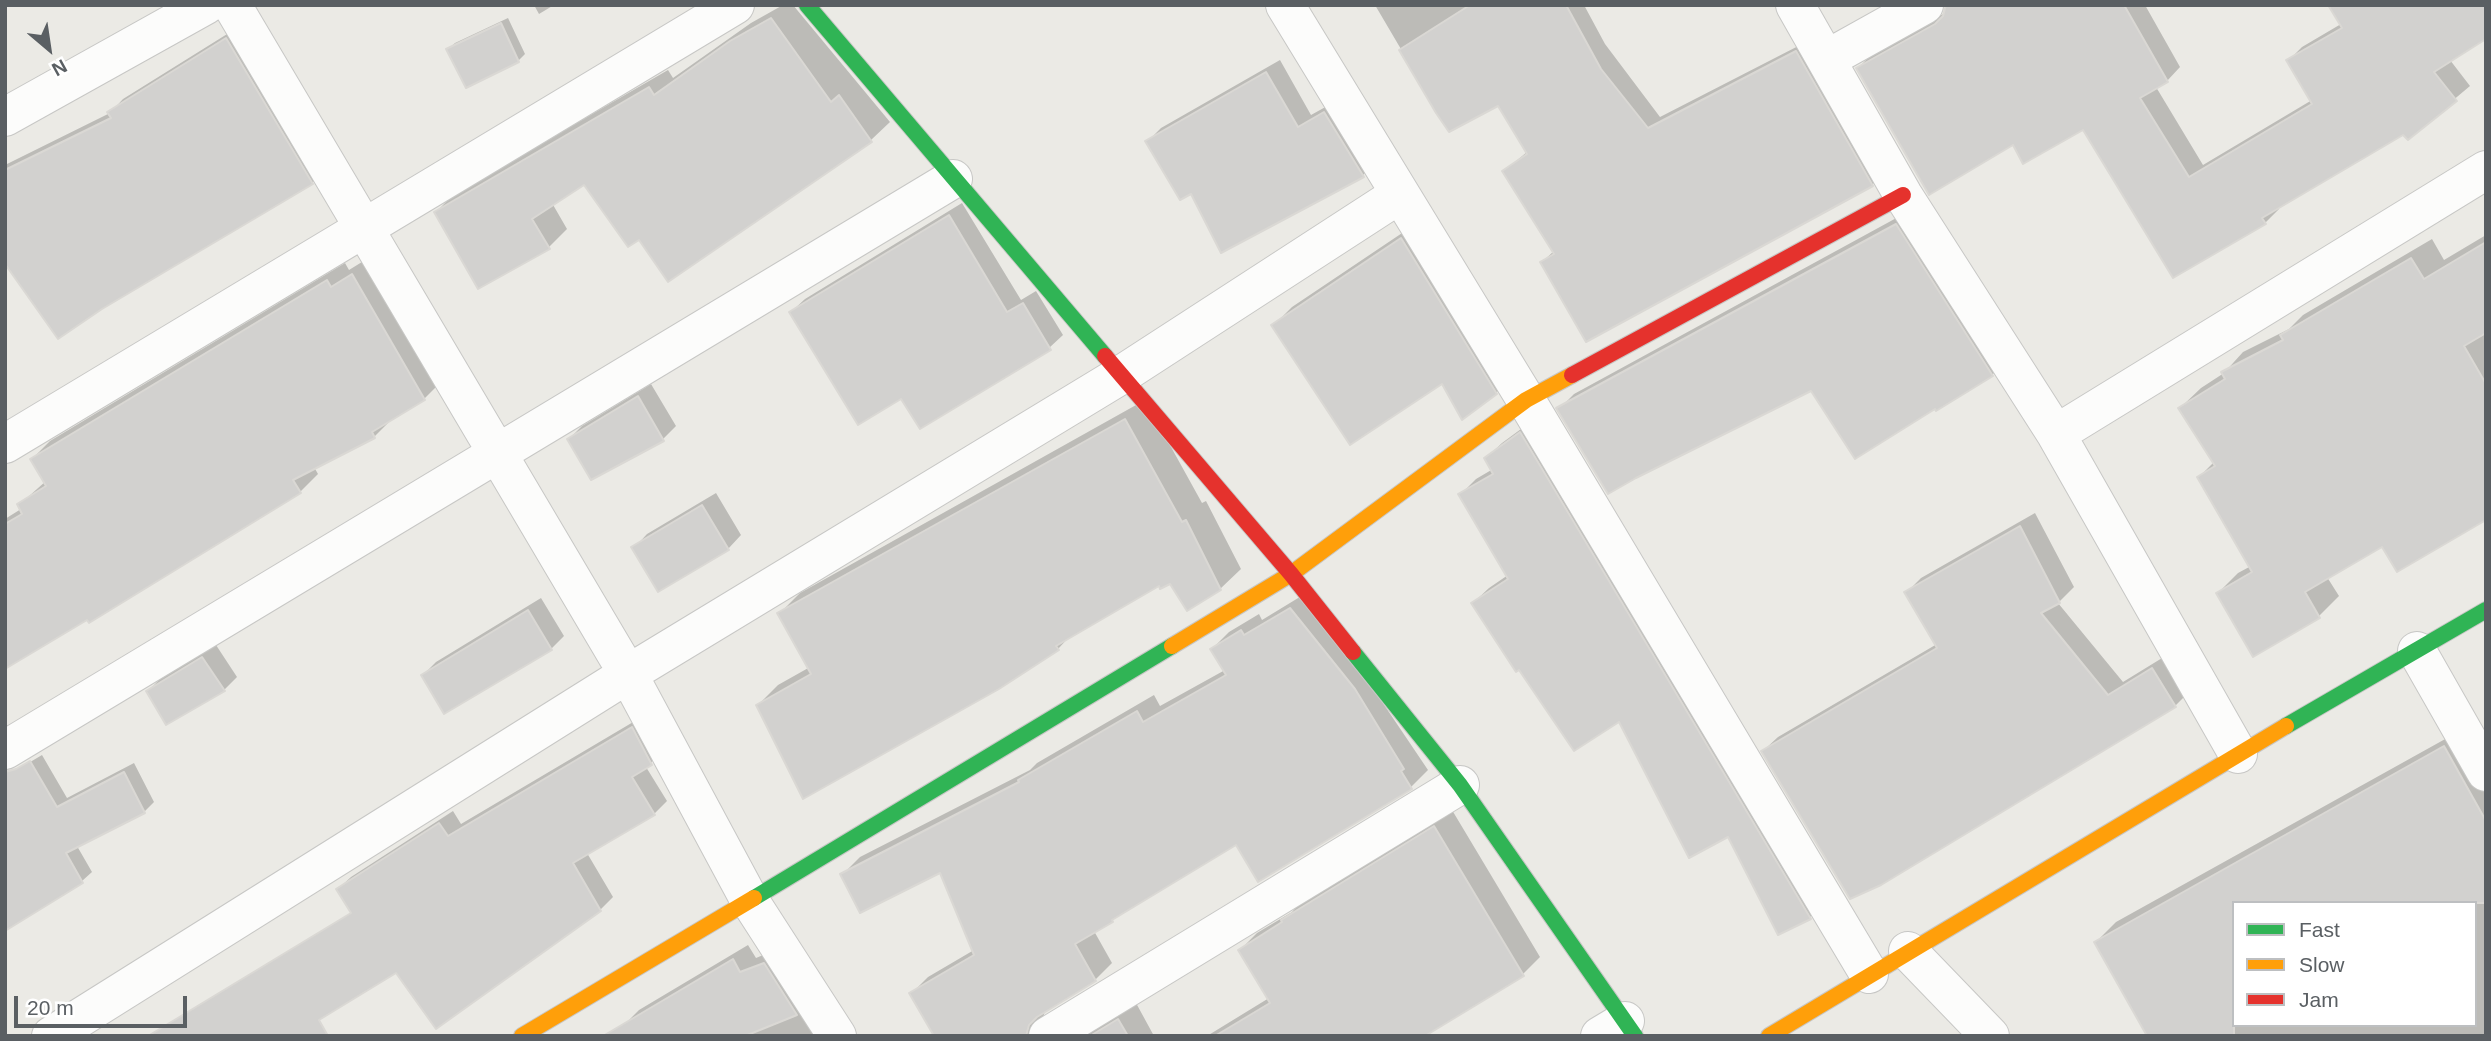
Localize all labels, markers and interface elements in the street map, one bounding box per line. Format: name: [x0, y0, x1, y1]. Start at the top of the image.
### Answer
north arrow: [14, 14, 84, 84]
text: N: [48, 55, 71, 80]
legend: [2232, 901, 2477, 1027]
text: Fast: [2299, 918, 2340, 941]
text: Slow: [2299, 953, 2345, 976]
scale bar: [18, 982, 191, 1026]
text: Jam: [2299, 988, 2339, 1011]
text: 20 m: [27, 996, 74, 1019]

